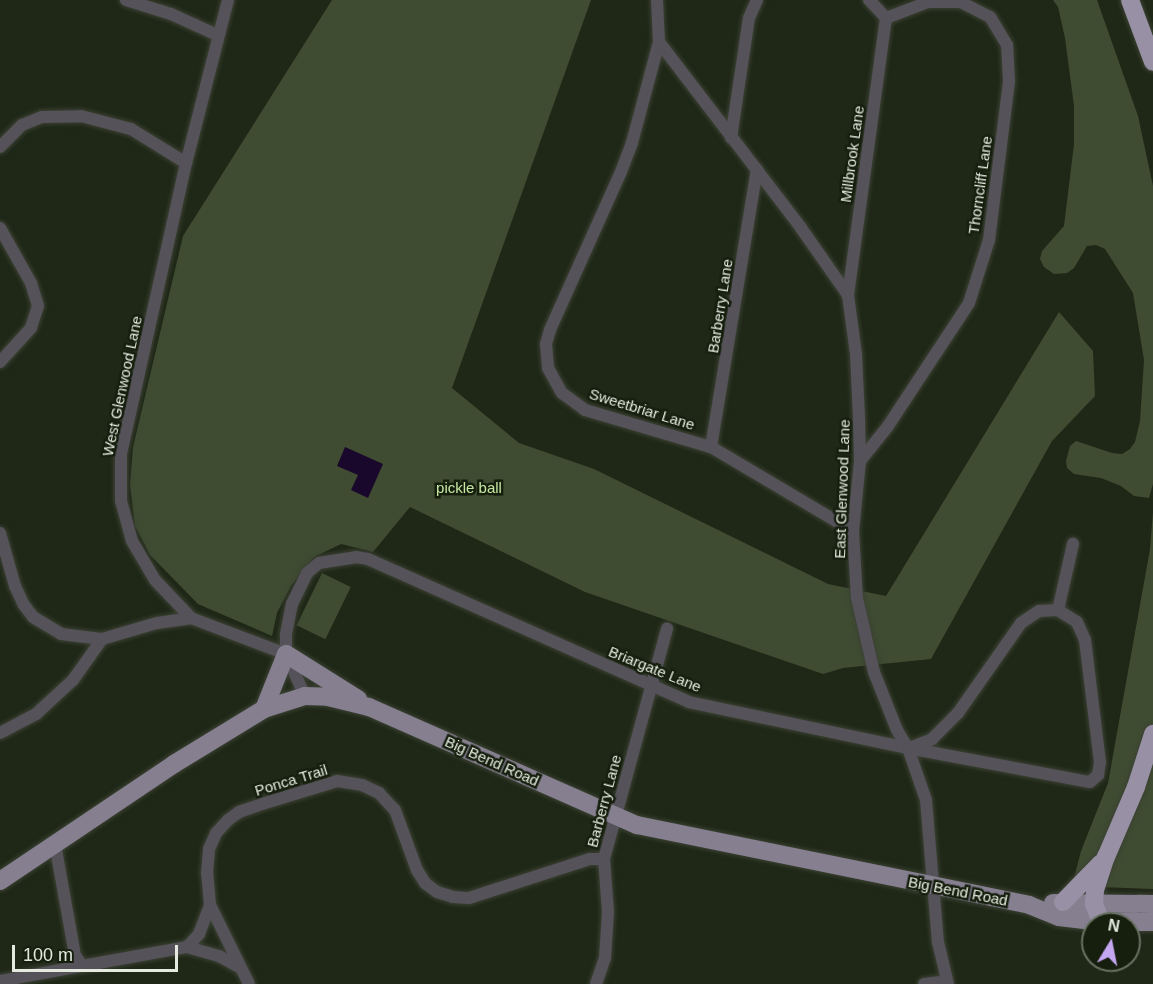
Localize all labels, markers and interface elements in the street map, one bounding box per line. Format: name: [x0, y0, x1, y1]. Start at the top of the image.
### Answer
street label: Millbrook Lane: [836, 104, 868, 204]
street label: Thorncliff Lane: [964, 135, 996, 235]
street label: Barberry Lane: [704, 258, 736, 354]
street label: West Glenwood Lane: [98, 314, 146, 458]
street label: Sweetbriar Lane: [587, 384, 697, 434]
street label: East Glenwood Lane: [831, 419, 853, 559]
park label: pickle ball: [436, 479, 502, 497]
street label: Briargate Lane: [606, 642, 704, 696]
street label: Big Bend Road: [442, 732, 542, 790]
street label: Barberry Lane: [583, 753, 625, 849]
street label: Ponca Trail: [252, 760, 330, 800]
street label: Big Bend Road: [907, 873, 1009, 909]
north arrow: [1081, 912, 1141, 972]
text: N: [1107, 916, 1121, 935]
scale bar: [15, 933, 182, 971]
text: 100 m: [23, 945, 73, 965]

